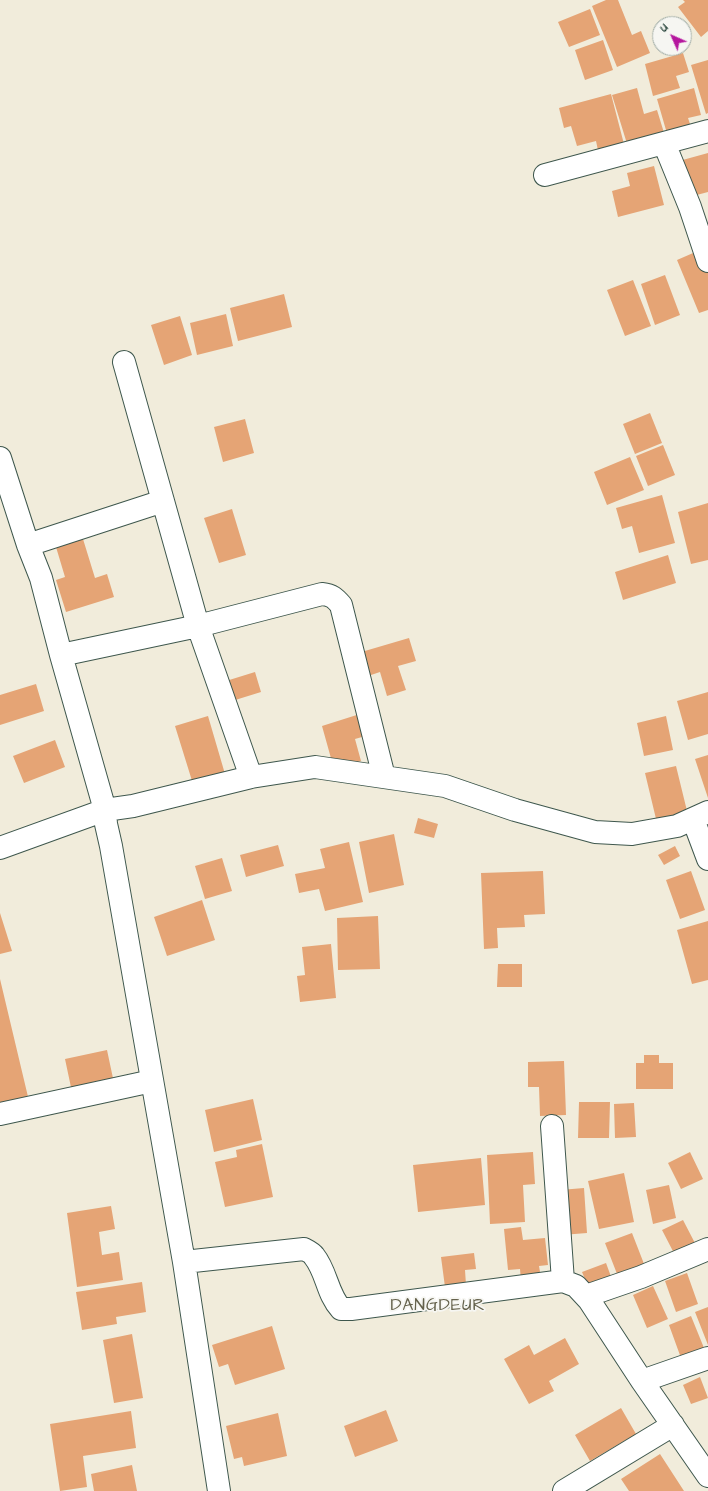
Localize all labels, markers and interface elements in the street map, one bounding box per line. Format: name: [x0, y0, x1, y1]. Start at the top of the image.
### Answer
north arrow: [652, 16, 692, 56]
text: U: [656, 20, 671, 35]
district label: DANGDEUR: [390, 1296, 486, 1316]

